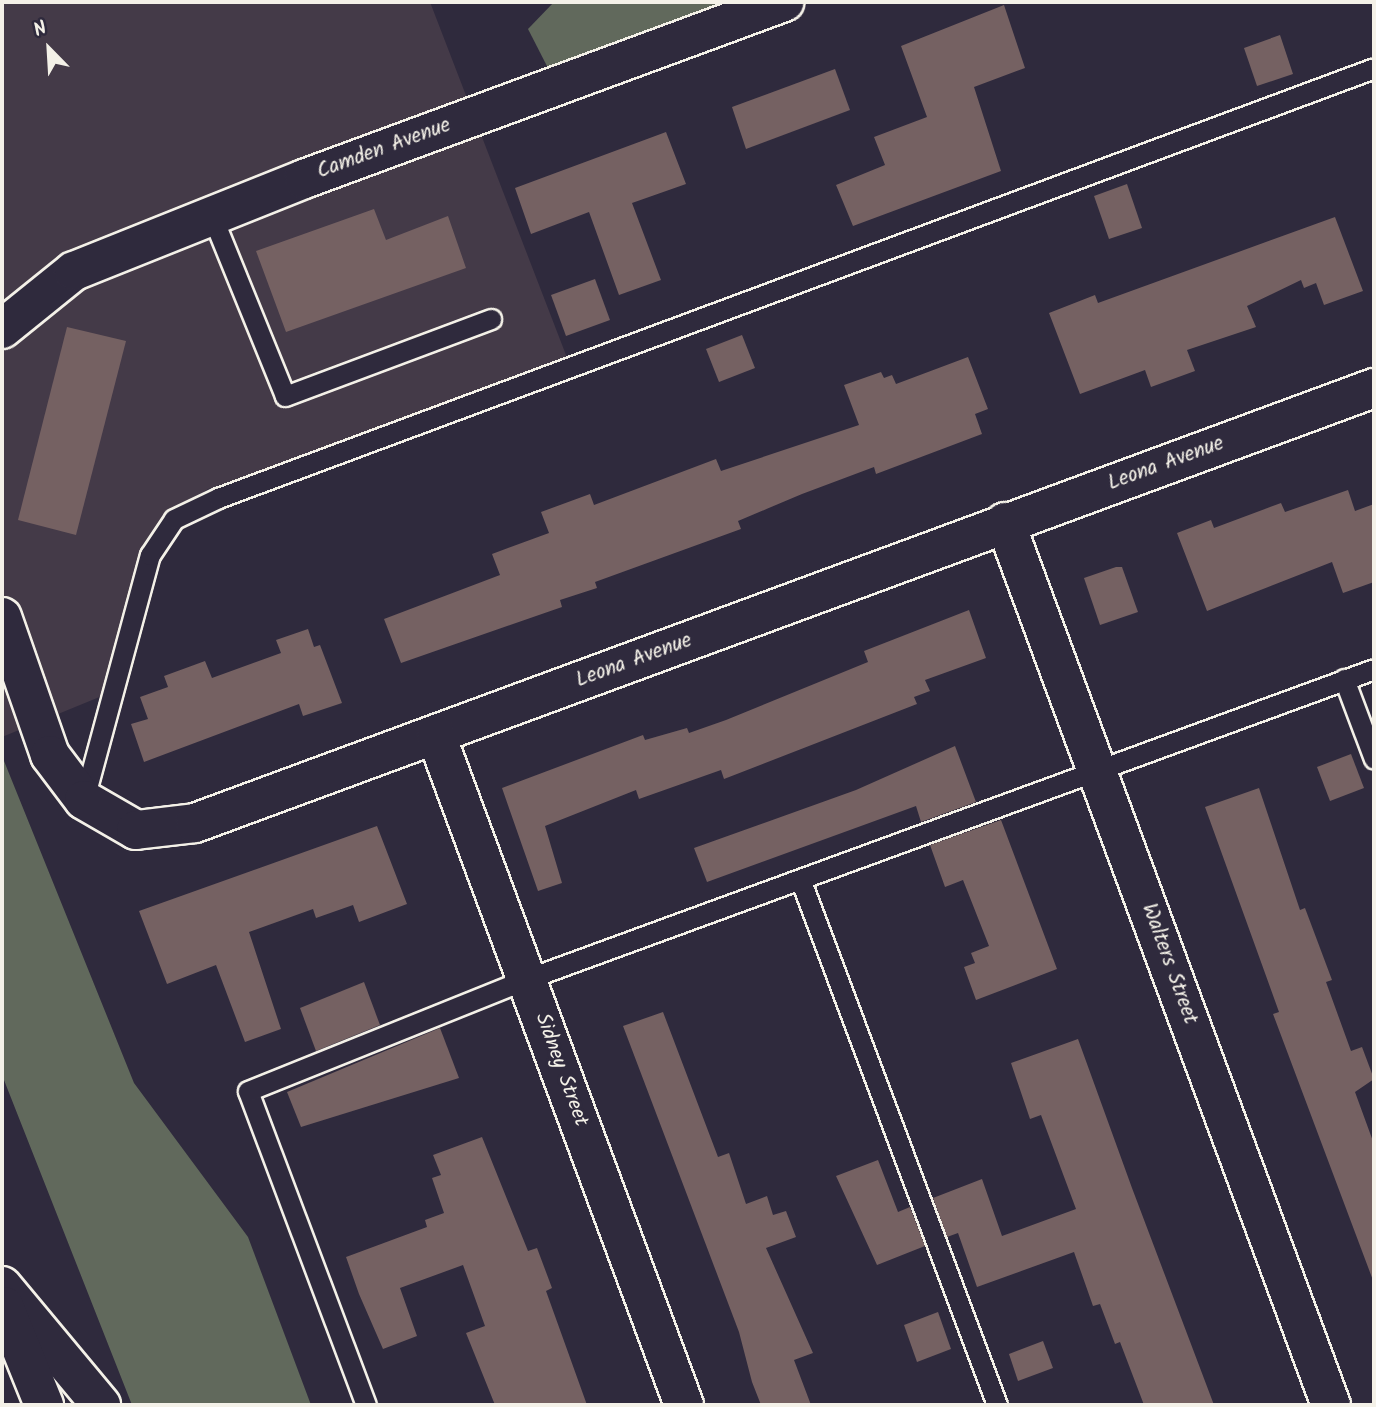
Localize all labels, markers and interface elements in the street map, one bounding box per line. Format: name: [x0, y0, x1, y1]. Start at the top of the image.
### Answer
north arrow: [14, 14, 84, 84]
text: N: [29, 14, 52, 46]
street label: Camden Avenue: [314, 113, 454, 185]
street label: Leona Avenue: [1105, 431, 1227, 497]
street label: Leona Avenue: [573, 628, 695, 694]
street label: Walters Street: [1136, 900, 1202, 1028]
street label: Sidney Street: [529, 1010, 593, 1130]

